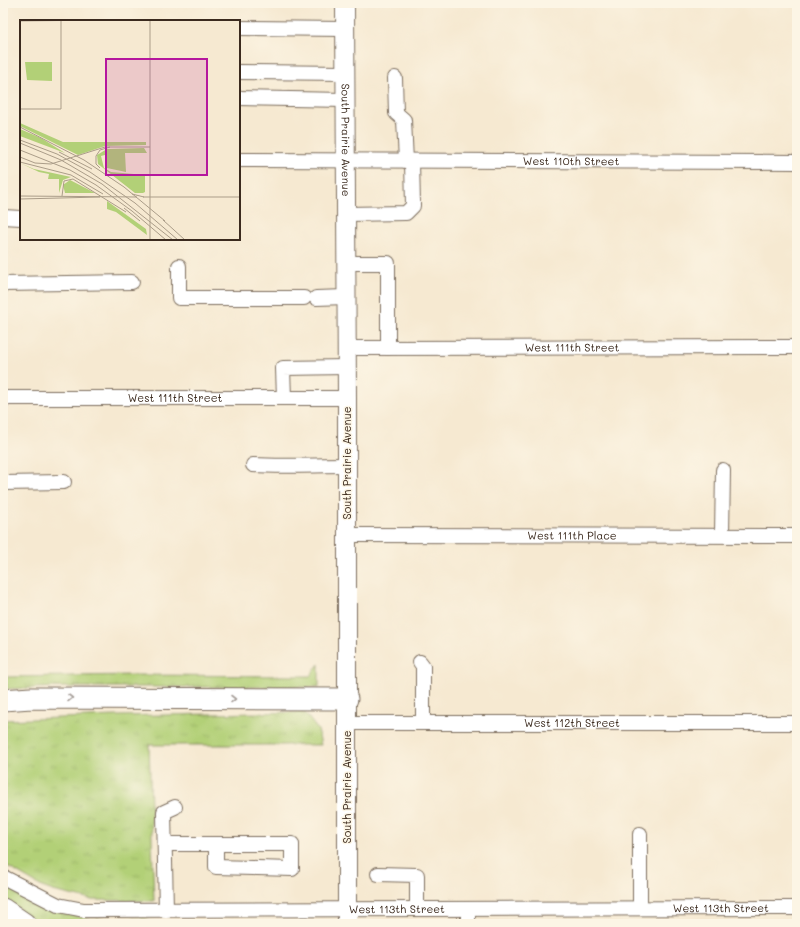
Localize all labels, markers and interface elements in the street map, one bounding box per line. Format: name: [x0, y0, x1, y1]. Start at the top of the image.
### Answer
inset map: [20, 20, 240, 240]
street label: South Prairie Avenue: [338, 83, 354, 197]
street label: West 110th Street: [523, 153, 619, 168]
street label: West 111th Street: [525, 339, 619, 355]
street label: West 111th Street: [128, 390, 222, 405]
street label: South Prairie Avenue: [339, 406, 354, 520]
street label: West 111th Place: [527, 527, 617, 543]
one-way arrow: [67, 694, 73, 702]
one-way arrow: [230, 695, 236, 703]
street label: West 112th Street: [524, 715, 620, 730]
street label: South Prairie Avenue: [339, 730, 354, 844]
street label: West 113th Street: [673, 900, 769, 915]
street label: West 113th Street: [349, 901, 445, 916]

